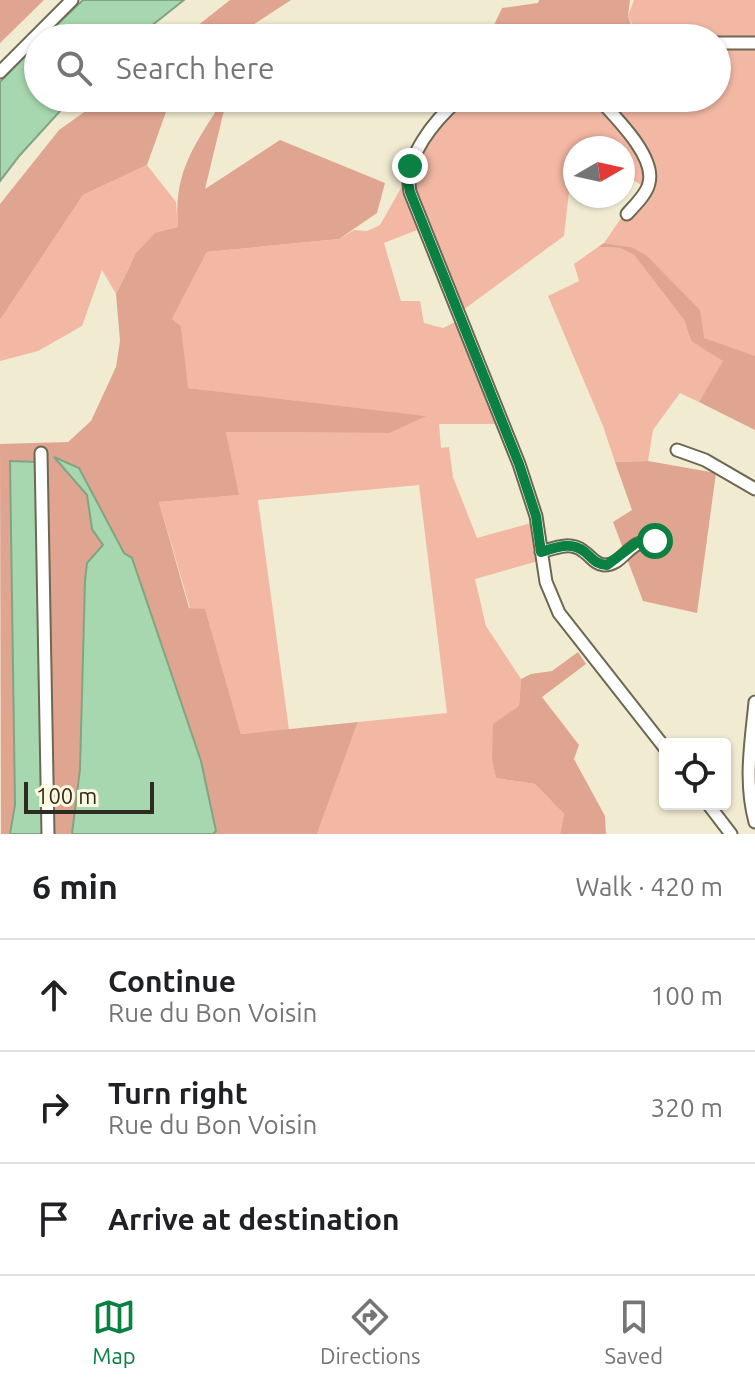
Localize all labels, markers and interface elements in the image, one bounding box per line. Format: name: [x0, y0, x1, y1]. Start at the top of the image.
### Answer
search box: [24, 24, 731, 112]
icon: search: [52, 46, 96, 90]
text: Search here: [116, 51, 275, 85]
north arrow: [563, 136, 635, 208]
route end: [392, 148, 428, 184]
route start: [637, 523, 673, 559]
map controls: [659, 738, 731, 810]
button: locate: [659, 738, 731, 810]
scale bar: [24, 778, 154, 814]
text: 100 m: [36, 783, 97, 808]
text: 6 min: [32, 867, 118, 905]
text: Walk · 420 m: [575, 872, 723, 901]
text: Continue: [108, 964, 236, 998]
icon: ahead: [32, 973, 76, 1017]
text: 100 m: [651, 981, 723, 1010]
text: Rue du Bon Voisin: [108, 998, 317, 1027]
text: Turn right: [108, 1076, 248, 1110]
icon: right: [32, 1085, 76, 1129]
text: 320 m: [651, 1093, 723, 1122]
text: Rue du Bon Voisin: [108, 1110, 317, 1139]
icon: arrive: [32, 1197, 76, 1241]
text: Arrive at destination: [108, 1202, 400, 1236]
tab: Map: [92, 1295, 136, 1368]
tab: Directions: [320, 1295, 421, 1368]
tab: Saved: [604, 1295, 663, 1368]

